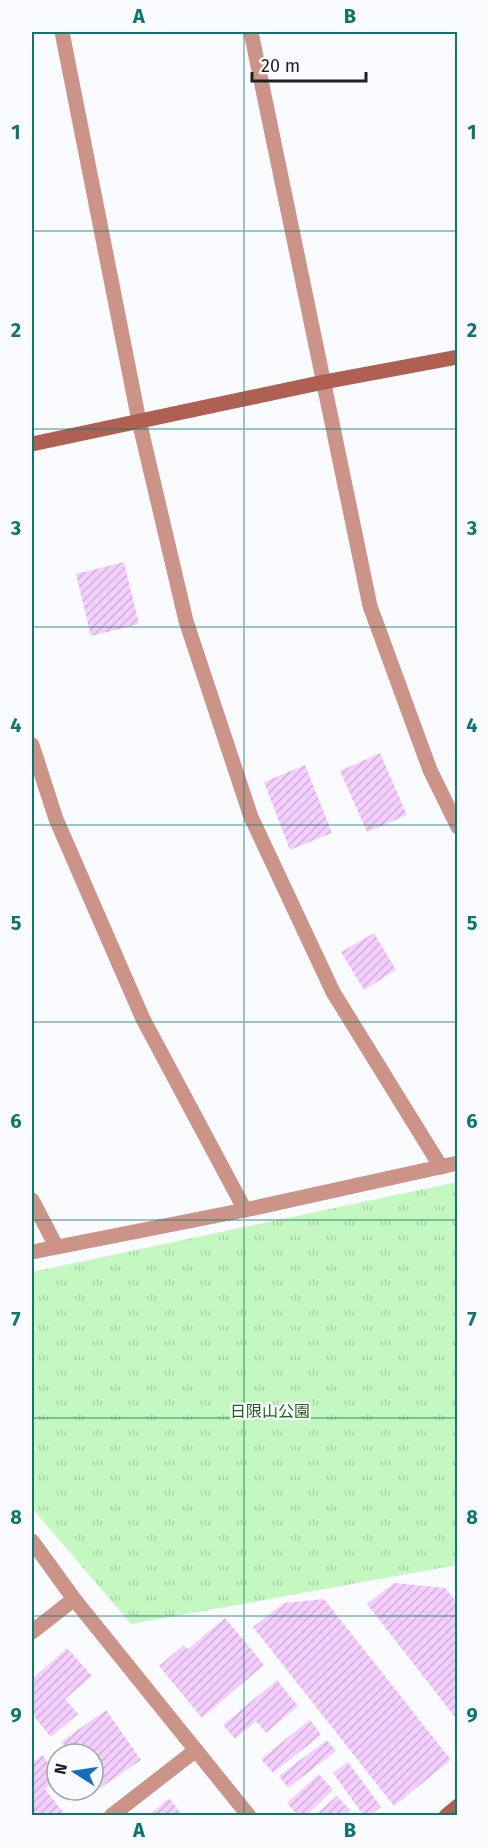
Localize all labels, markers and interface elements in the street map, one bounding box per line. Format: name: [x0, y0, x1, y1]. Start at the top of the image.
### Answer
text: A: [132, 4, 146, 28]
text: B: [344, 4, 356, 28]
scale bar: [252, 45, 366, 83]
text: 20 m: [261, 55, 300, 77]
text: 1: [11, 120, 21, 144]
text: 1: [467, 120, 477, 144]
text: 2: [11, 318, 21, 342]
text: 2: [467, 318, 477, 342]
text: 3: [10, 516, 21, 540]
text: 3: [466, 516, 477, 540]
text: 4: [10, 713, 22, 737]
text: 4: [466, 713, 478, 737]
text: 5: [11, 911, 22, 935]
text: 5: [467, 911, 478, 935]
text: 6: [10, 1109, 22, 1133]
text: 6: [466, 1109, 478, 1133]
text: 7: [11, 1307, 21, 1331]
text: 7: [467, 1307, 477, 1331]
park label: 日限山公園: [230, 1402, 310, 1421]
text: 8: [10, 1505, 22, 1529]
text: 8: [466, 1505, 478, 1529]
text: 9: [10, 1703, 22, 1727]
text: 9: [466, 1703, 478, 1727]
north arrow: [45, 1742, 105, 1802]
text: N: [50, 1762, 71, 1776]
text: A: [132, 1818, 146, 1842]
text: B: [344, 1818, 356, 1842]

